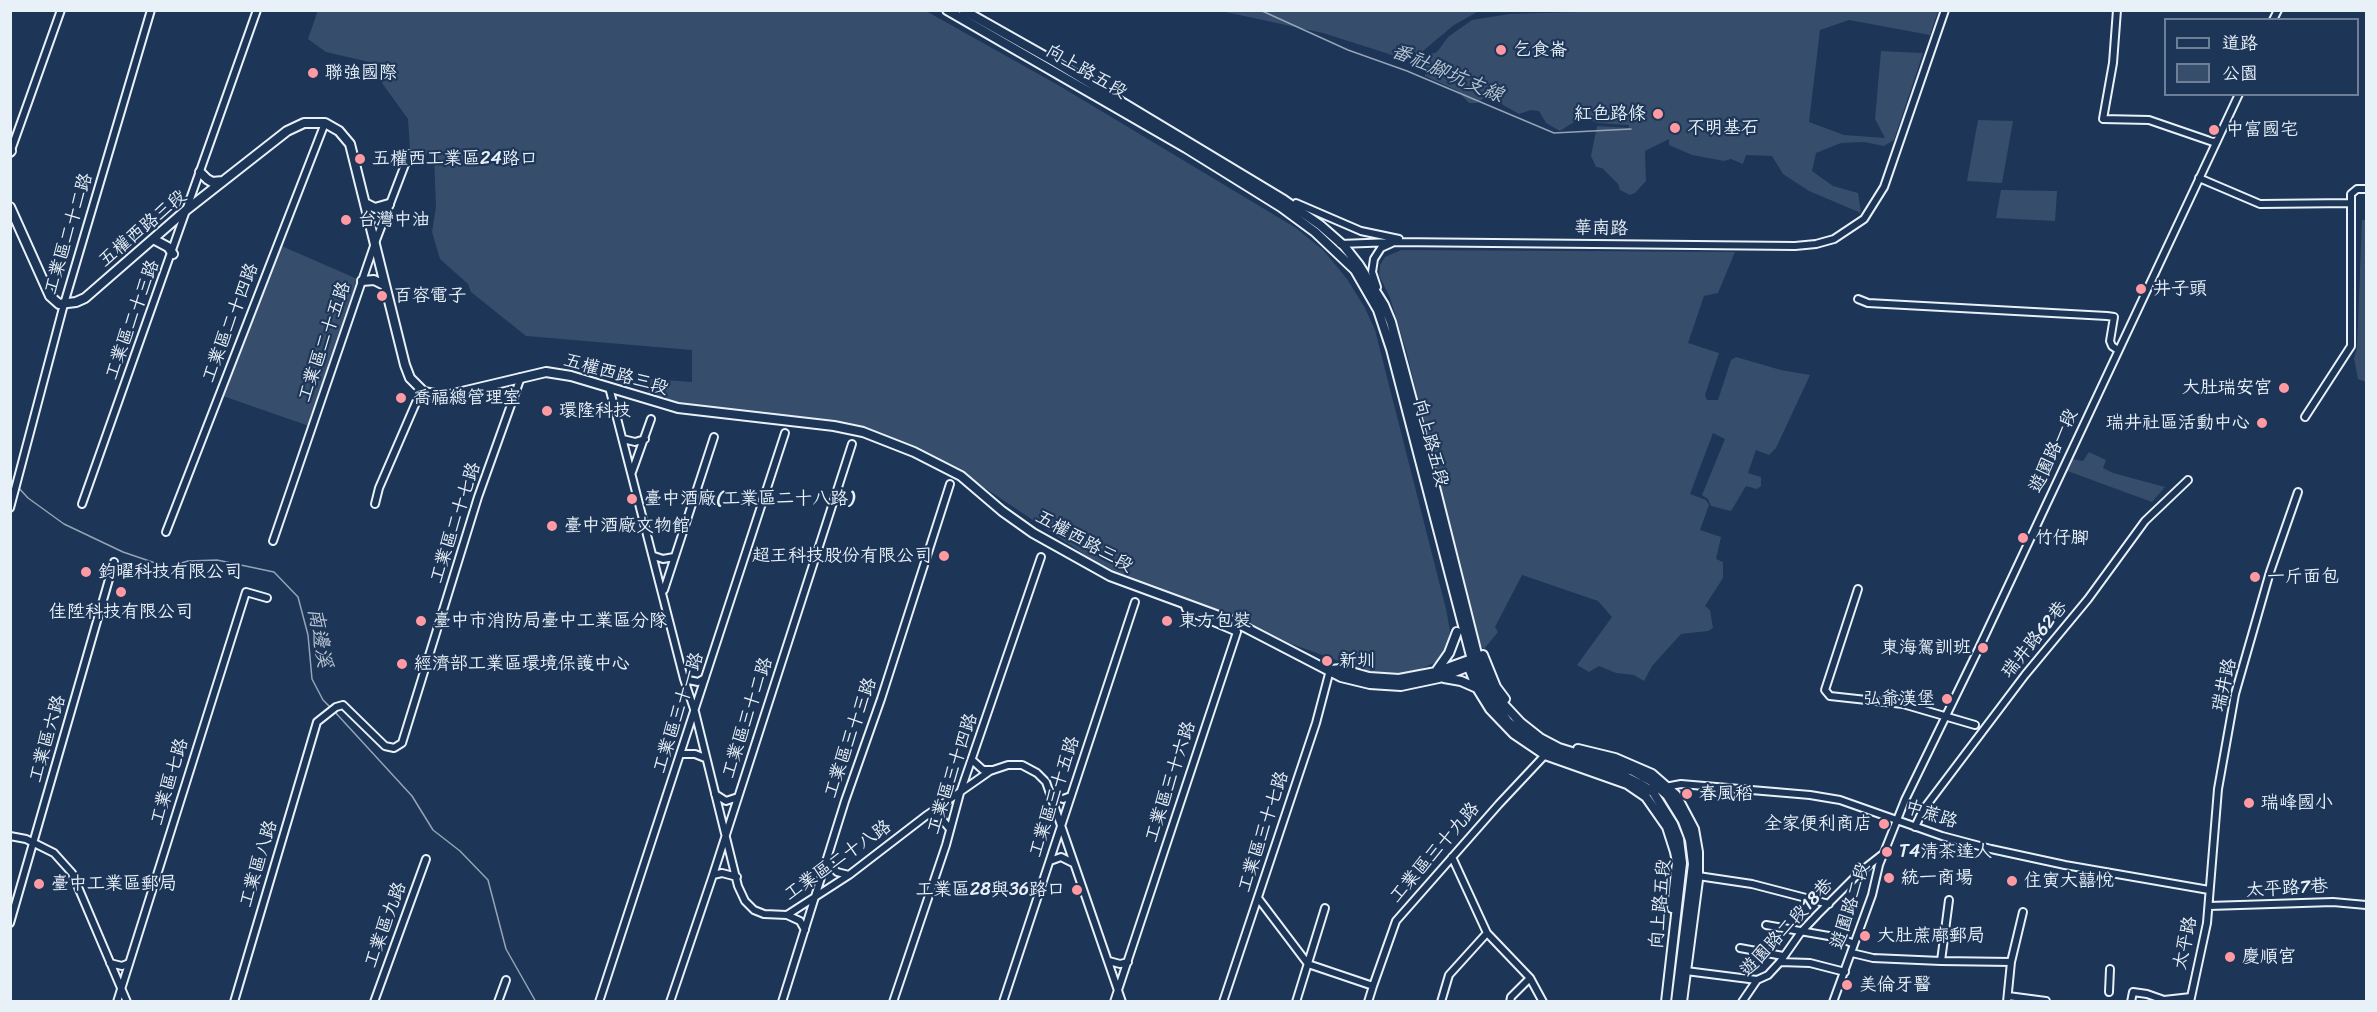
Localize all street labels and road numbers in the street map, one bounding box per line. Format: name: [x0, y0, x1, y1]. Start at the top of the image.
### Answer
street label: 向上路五段: [1042, 40, 1130, 104]
street label: 工業區二十二路: [40, 171, 98, 297]
street label: 五權西路三段: [95, 186, 191, 272]
street label: 華南路: [1574, 218, 1628, 240]
street label: 工業區二十三路: [101, 257, 165, 383]
street label: 工業區二十四路: [198, 260, 264, 386]
street label: 工業區二十五路: [294, 279, 356, 405]
street label: 五權西路三段: [561, 350, 671, 400]
street label: 向上路五段: [1408, 397, 1452, 489]
street label: 遊園路一段: [2025, 406, 2083, 496]
street label: 工業區二十七路: [426, 460, 486, 586]
street label: 五權西路三段: [1032, 506, 1136, 578]
street label: 瑞井路62巷: [1997, 597, 2073, 683]
street label: 工業區三十一路: [649, 650, 709, 776]
street label: 工業區三十二路: [718, 655, 778, 781]
street label: 瑞井路: [2208, 656, 2242, 714]
street label: 工業區三十三路: [820, 675, 882, 801]
street label: 工業區六路: [25, 693, 71, 785]
street label: 工業區三十四路: [923, 711, 983, 837]
street label: 工業區三十六路: [1141, 719, 1201, 845]
street label: 工業區三十五路: [1025, 734, 1085, 860]
street label: 工業區七路: [147, 736, 193, 828]
street label: 工業區三十七路: [1234, 769, 1294, 895]
street label: 中蔗路: [1902, 796, 1960, 834]
street label: 工業區三十九路: [1386, 798, 1484, 908]
street label: 工業區二十八路: [780, 816, 896, 906]
street label: 工業區八路: [236, 818, 282, 910]
street label: 向上路五段: [1646, 858, 1676, 950]
street label: 遊園路二段: [1827, 860, 1875, 952]
street label: 遊園路二段18巷: [1736, 874, 1838, 982]
street label: 太平路7巷: [2245, 876, 2329, 902]
street label: 工業區九路: [360, 879, 412, 971]
street label: 太平路: [2170, 914, 2202, 972]

